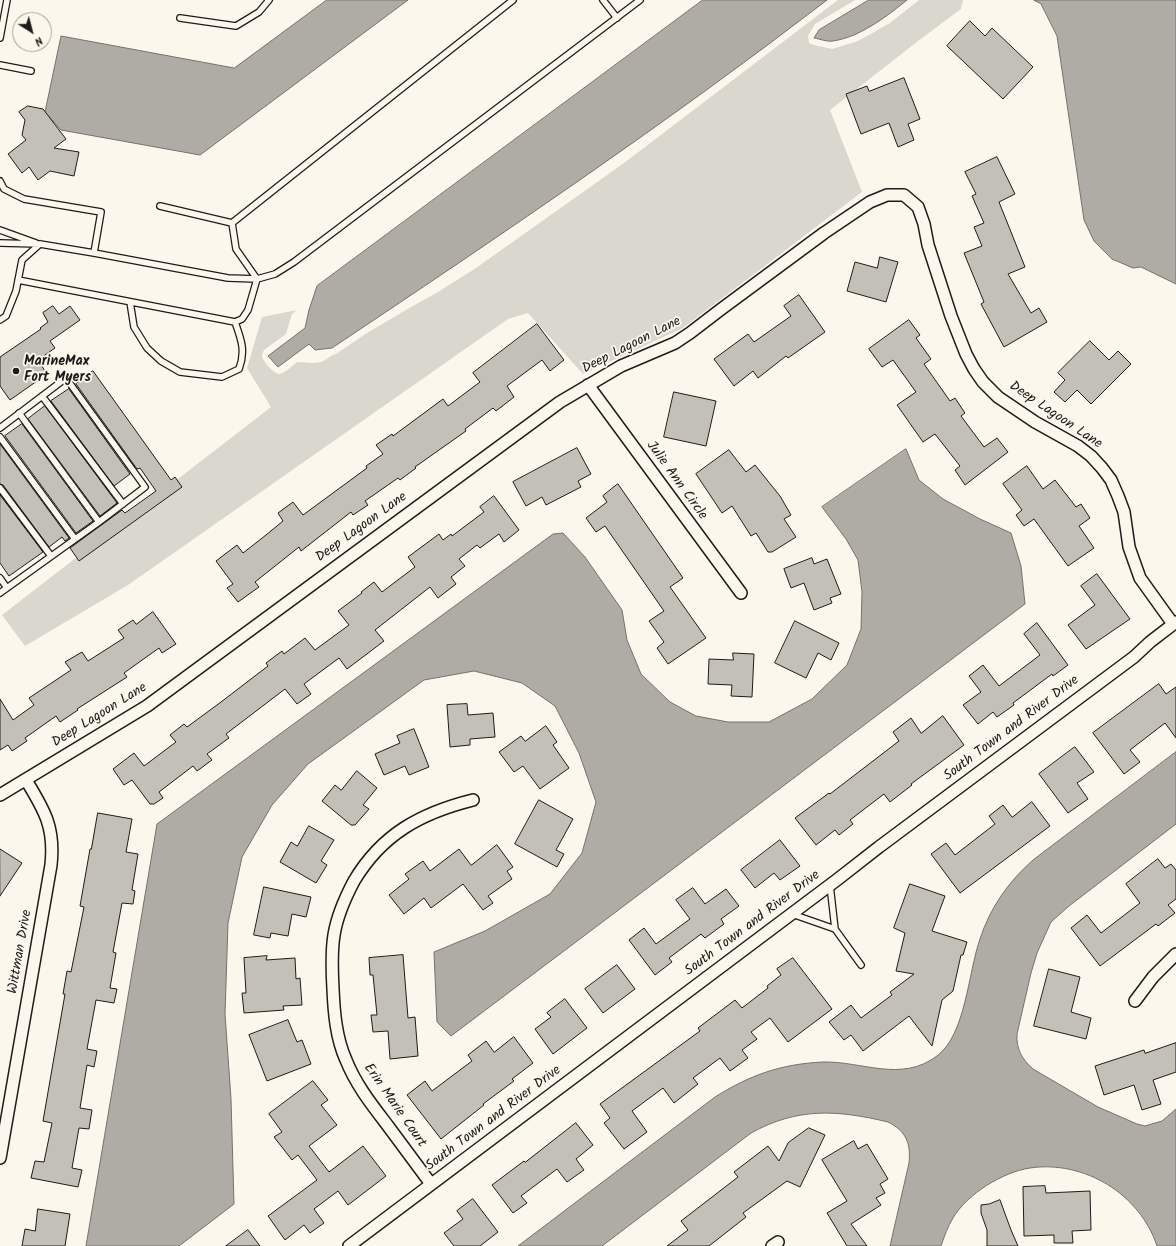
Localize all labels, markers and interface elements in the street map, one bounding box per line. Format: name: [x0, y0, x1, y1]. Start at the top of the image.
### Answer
north arrow: [12, 12, 52, 52]
text: N: [30, 32, 47, 50]
street label: Deep Lagoon Lane: [580, 314, 684, 378]
place label: MarineMax Fort Myers: [24, 355, 91, 388]
marker: MarineMax Fort Myers: [11, 366, 21, 376]
street label: Deep Lagoon Lane: [1005, 379, 1105, 453]
street label: Julie Ann Circle: [642, 438, 710, 524]
street label: Deep Lagoon Lane: [313, 489, 411, 567]
street label: South Town and River Drive: [941, 673, 1083, 785]
street label: Deep Lagoon Lane: [50, 680, 150, 752]
street label: South Town and River Drive: [682, 868, 824, 980]
street label: Wittman Drive: [5, 909, 37, 995]
street label: Erin Marie Court: [359, 1061, 429, 1151]
street label: South Town and River Drive: [423, 1063, 565, 1175]

